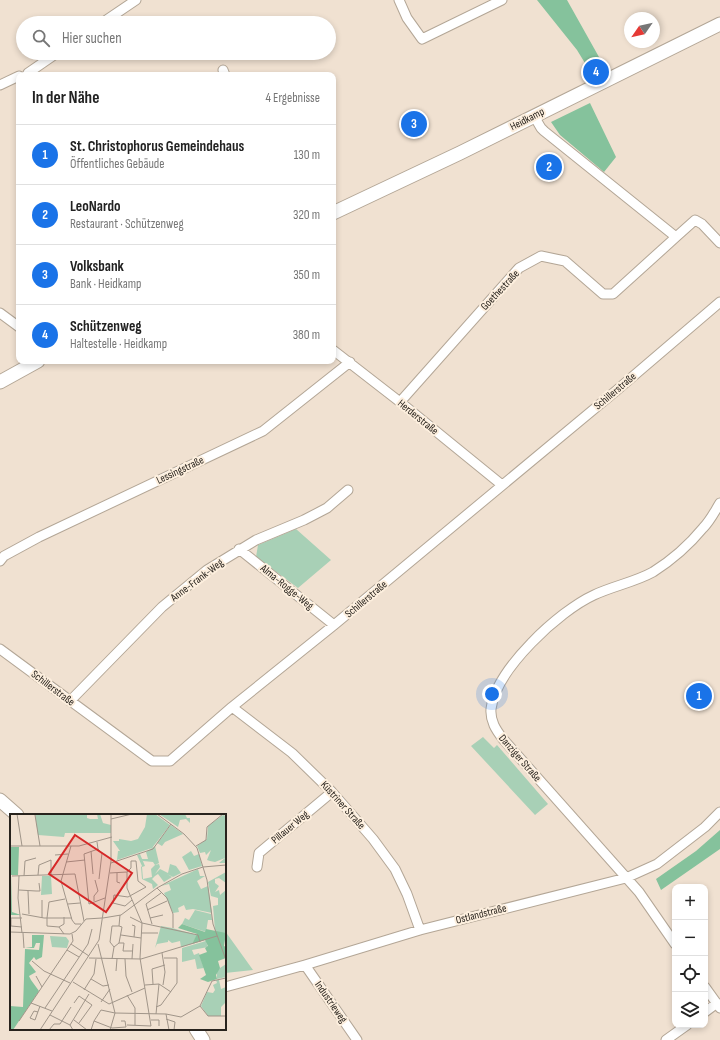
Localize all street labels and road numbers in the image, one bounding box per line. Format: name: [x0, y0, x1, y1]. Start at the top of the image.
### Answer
street label: Heidkamp: [508, 105, 546, 133]
street label: Goethestraße: [478, 267, 522, 313]
street label: Schillerstraße: [591, 370, 639, 412]
street label: Herderstraße: [395, 397, 441, 437]
street label: Lessingstraße: [154, 453, 206, 487]
street label: Anne-Frank-Weg: [167, 556, 226, 605]
street label: Alma-Rogge-Weg: [257, 561, 317, 613]
street label: Schillerstraße: [342, 578, 390, 620]
street label: Schillerstraße: [29, 667, 77, 709]
street label: Danziger Straße: [496, 732, 544, 784]
street label: Küstriner Straße: [318, 778, 368, 832]
street label: Pillauer Weg: [269, 807, 312, 846]
street label: Ostlandstraße: [454, 901, 508, 927]
street label: Industrieweg: [312, 979, 350, 1026]

